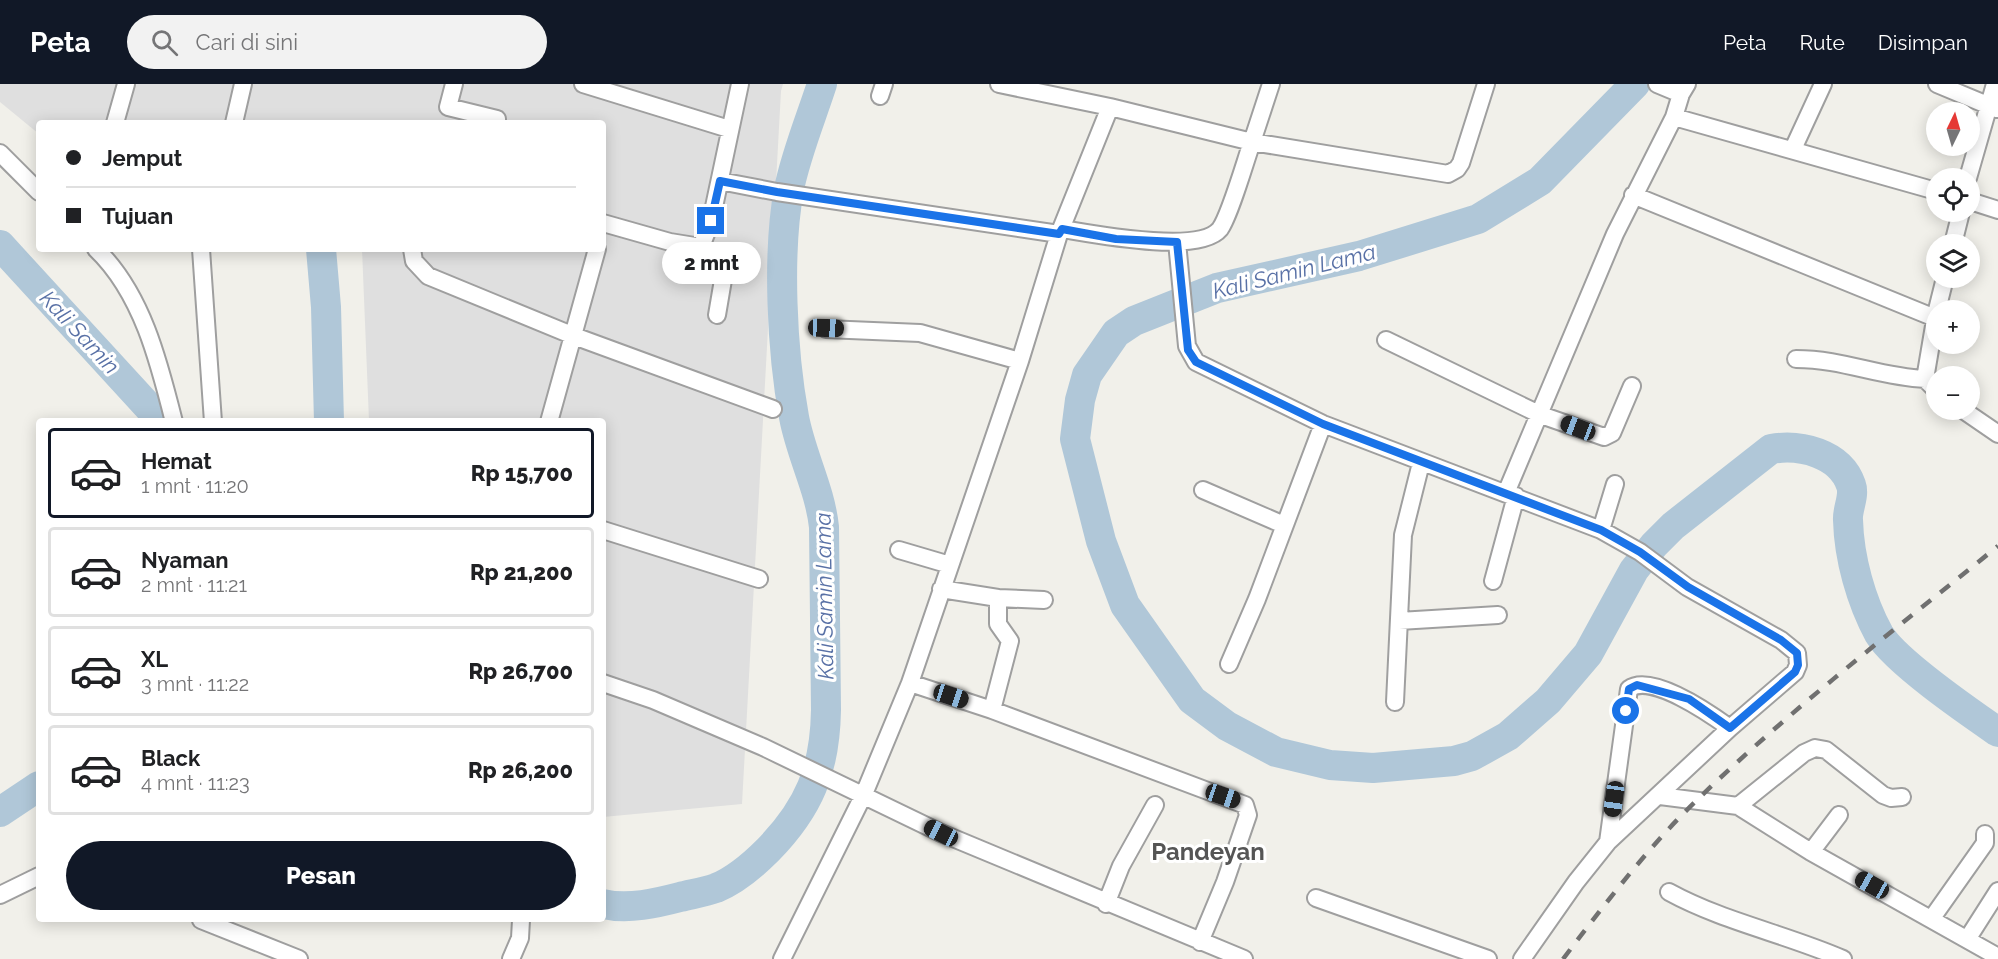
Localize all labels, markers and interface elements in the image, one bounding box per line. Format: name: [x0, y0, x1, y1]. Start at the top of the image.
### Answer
search box: [127, 15, 547, 69]
text: Peta: [30, 26, 91, 59]
icon: search: [148, 26, 181, 59]
text: Cari di sini: [196, 29, 298, 55]
text: Peta: [1723, 30, 1767, 55]
text: Rute: [1800, 30, 1845, 55]
text: Disimpan: [1878, 30, 1968, 55]
north arrow: [1926, 102, 1980, 156]
map controls: [1926, 102, 1980, 420]
text: Jemput: [102, 145, 182, 171]
button: locate: [1926, 168, 1980, 222]
text: Tujuan: [102, 203, 173, 229]
route end: [697, 207, 724, 234]
button: layers: [1926, 234, 1980, 288]
water label: Kali Samin Lama: [1210, 238, 1378, 304]
callout: 2 mnt: [662, 242, 760, 284]
text: 2 mnt: [684, 251, 739, 275]
water label: Kali Samin: [35, 285, 125, 379]
button: +: [1926, 300, 1980, 354]
car: [808, 318, 844, 338]
button: −: [1926, 366, 1980, 420]
car: [1558, 413, 1598, 443]
icon: car: [69, 446, 123, 500]
text: Hemat: [141, 448, 212, 474]
text: Rp 15,700: [471, 460, 573, 486]
text: 1 mnt · 11:20: [141, 474, 249, 498]
water label: Kali Samin Lama: [810, 512, 838, 680]
icon: car: [69, 545, 123, 599]
text: Nyaman: [141, 547, 229, 573]
text: Rp 21,200: [470, 559, 573, 585]
text: 2 mnt · 11:21: [141, 573, 247, 597]
icon: car: [69, 644, 123, 698]
text: XL: [141, 646, 168, 672]
text: Rp 26,700: [468, 658, 573, 684]
text: 3 mnt · 11:22: [141, 672, 249, 696]
car: [931, 682, 971, 710]
route start: [1612, 697, 1639, 724]
icon: car: [69, 743, 123, 797]
text: Black: [141, 745, 200, 771]
text: Rp 26,200: [468, 757, 573, 783]
text: 4 mnt · 11:23: [141, 771, 250, 795]
car: [1603, 780, 1625, 818]
car: [1203, 782, 1243, 810]
car: [921, 817, 961, 849]
district label: Pandeyan: [1151, 837, 1265, 866]
button: Pesan: [66, 841, 576, 910]
car: [1852, 868, 1892, 902]

